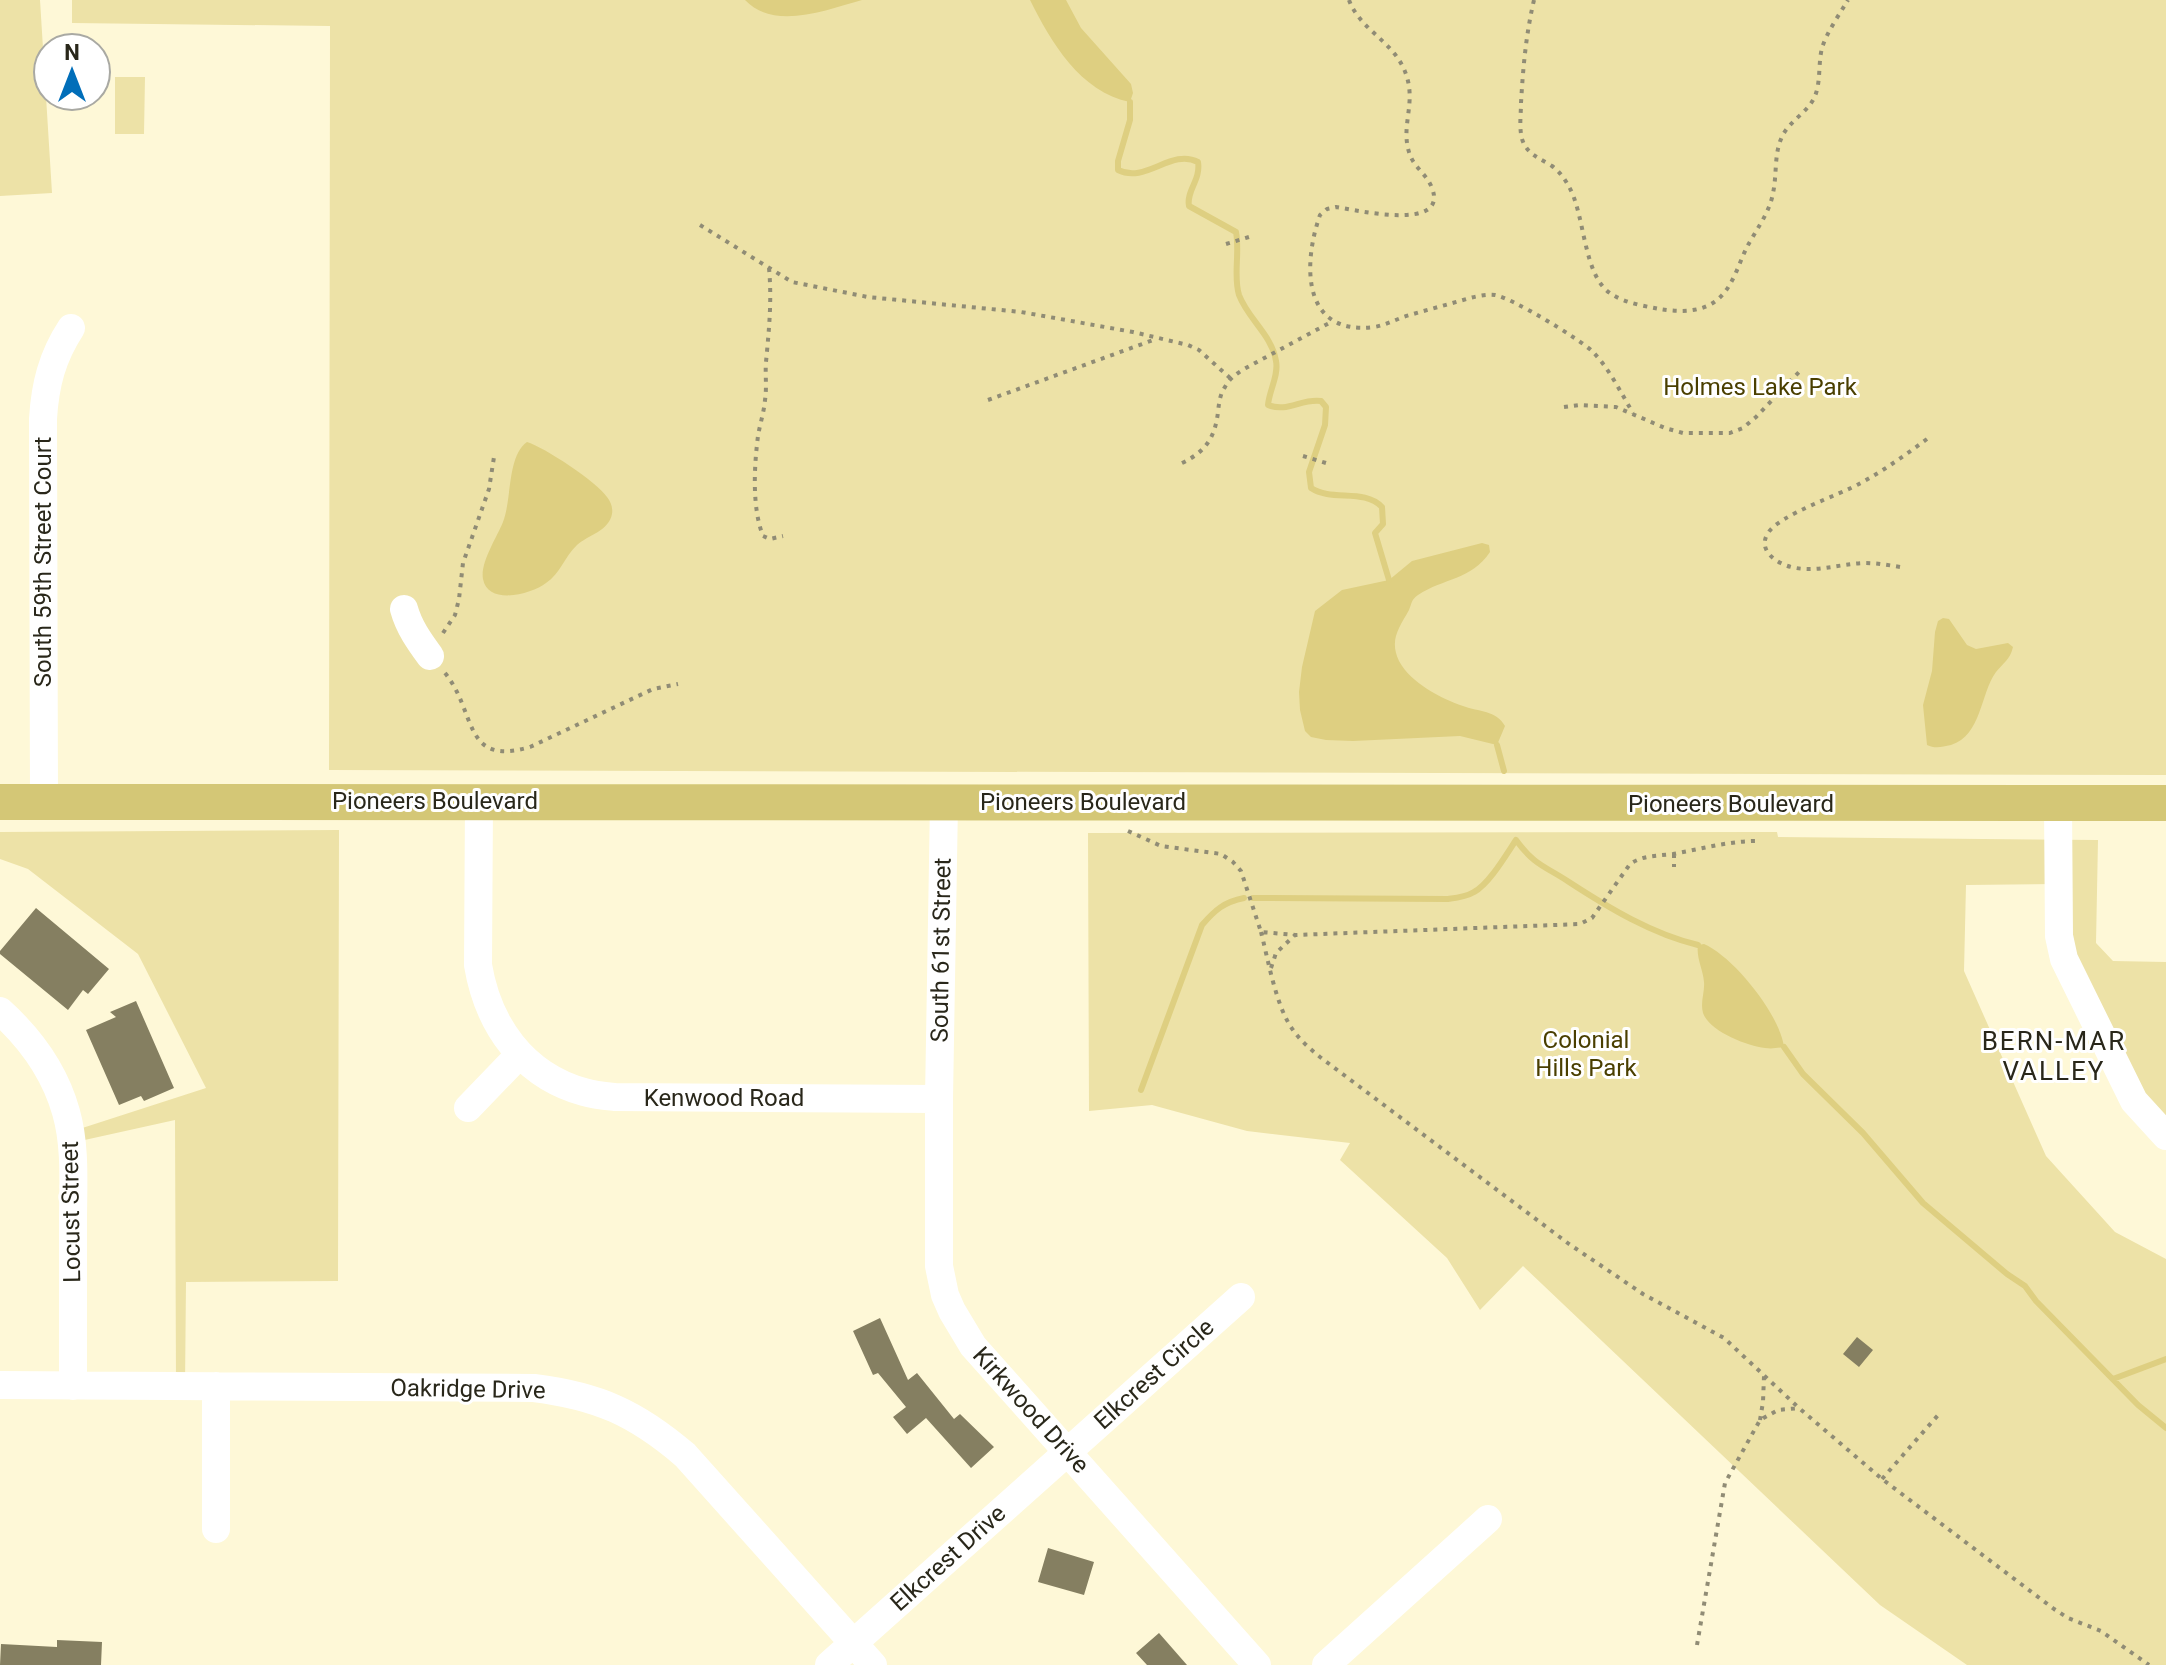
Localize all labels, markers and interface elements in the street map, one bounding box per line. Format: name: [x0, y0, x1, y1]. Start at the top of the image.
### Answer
north arrow: [32, 32, 112, 112]
text: N: [64, 40, 80, 65]
park label: Holmes Lake Park: [1663, 373, 1858, 401]
street label: South 59th Street Court: [29, 437, 57, 687]
street label: Pioneers Boulevard: [332, 787, 538, 815]
street label: Pioneers Boulevard: [980, 788, 1186, 816]
street label: Pioneers Boulevard: [1628, 790, 1834, 818]
street label: South 61st Street: [925, 857, 957, 1043]
park label: Colonial Hills Park: [1535, 1026, 1637, 1082]
district label: BERN-MAR VALLEY: [1982, 1026, 2126, 1086]
street label: Kenwood Road: [644, 1084, 804, 1112]
street label: Locust Street: [56, 1141, 86, 1283]
street label: Elkcrest Circle: [1088, 1313, 1220, 1435]
street label: Kirkwood Drive: [967, 1341, 1095, 1479]
street label: Oakridge Drive: [390, 1374, 546, 1404]
street label: Elkcrest Drive: [885, 1499, 1011, 1617]

